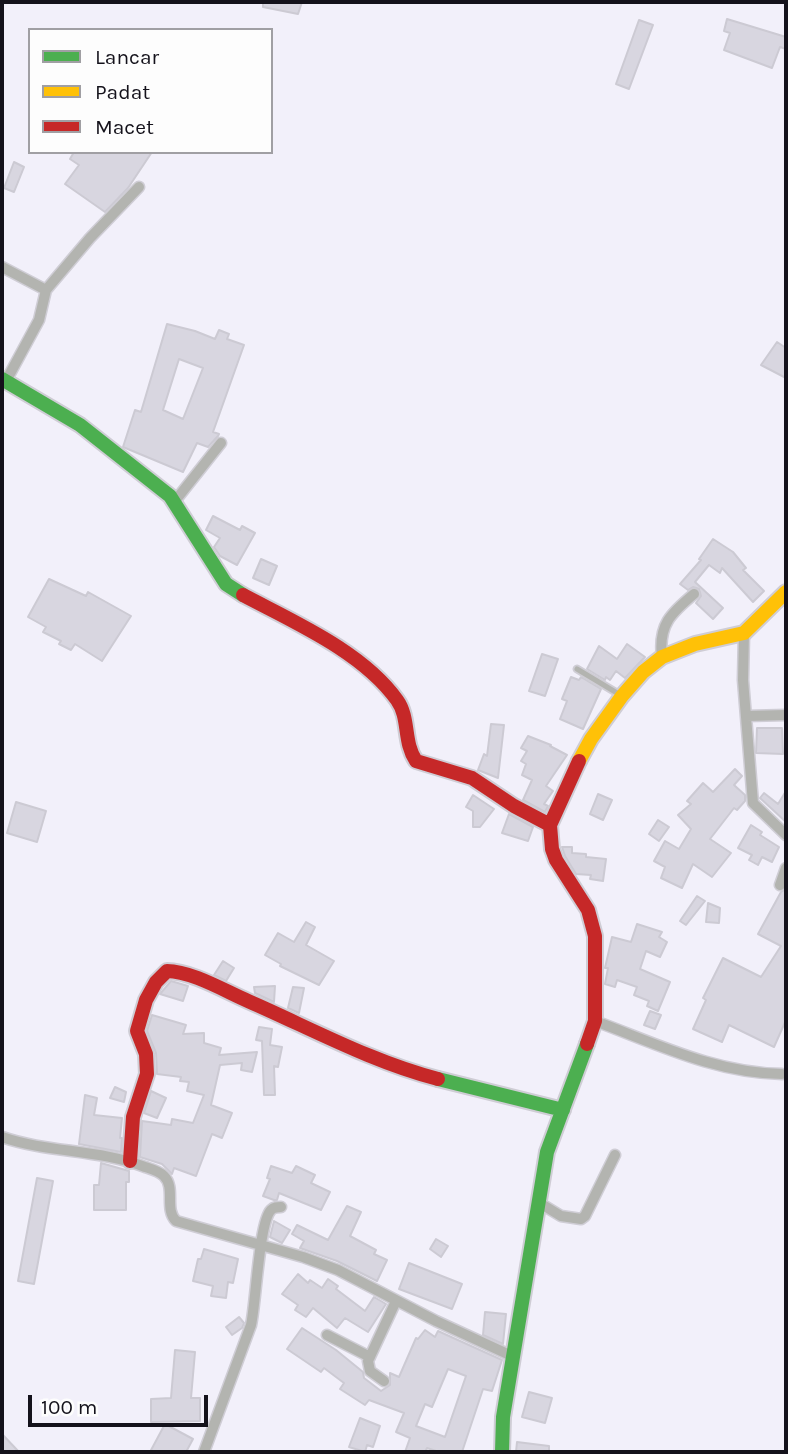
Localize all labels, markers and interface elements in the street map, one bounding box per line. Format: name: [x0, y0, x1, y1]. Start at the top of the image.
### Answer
legend: [28, 28, 273, 154]
text: Lancar: [95, 45, 159, 69]
text: Padat: [95, 80, 150, 104]
text: Macet: [95, 115, 154, 139]
scale bar: [32, 1380, 212, 1424]
text: 100 m: [41, 1395, 98, 1419]

